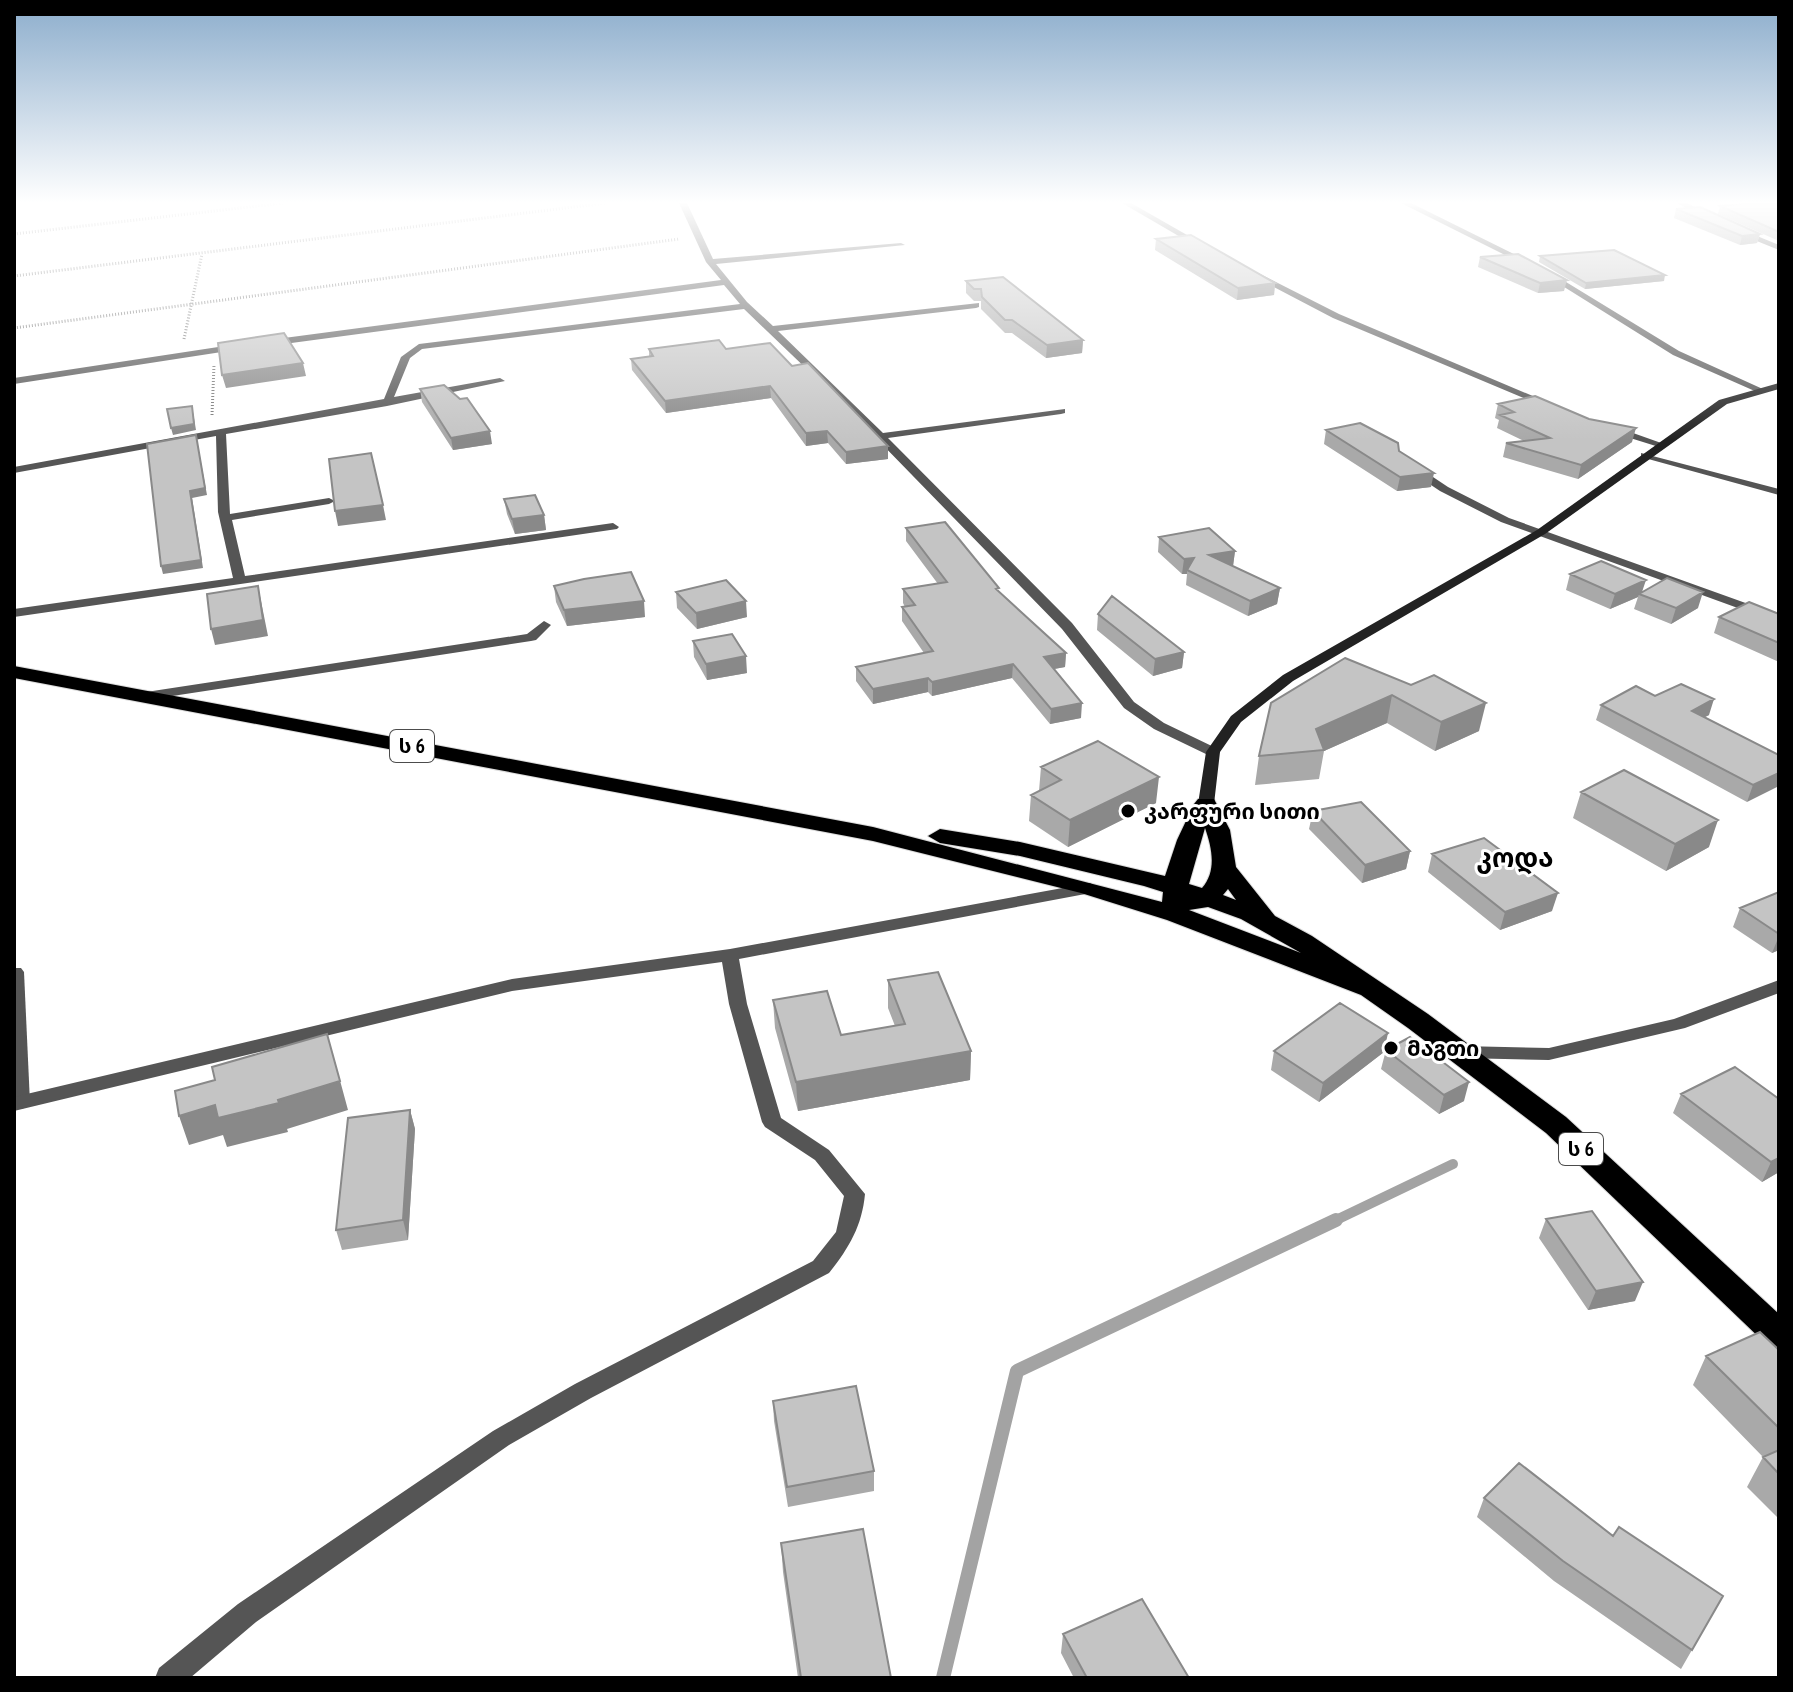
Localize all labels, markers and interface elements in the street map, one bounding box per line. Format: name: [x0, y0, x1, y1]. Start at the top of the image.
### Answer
road number: ს 6: [390, 730, 434, 762]
place label: კარფური სითი: [1144, 797, 1320, 825]
marker: კარფური სითი: [1119, 802, 1137, 820]
district label: კოდა: [1477, 841, 1553, 875]
place label: მაგთი: [1407, 1034, 1479, 1062]
marker: მაგთი: [1382, 1039, 1400, 1057]
road number: ს 6: [1559, 1133, 1603, 1165]

